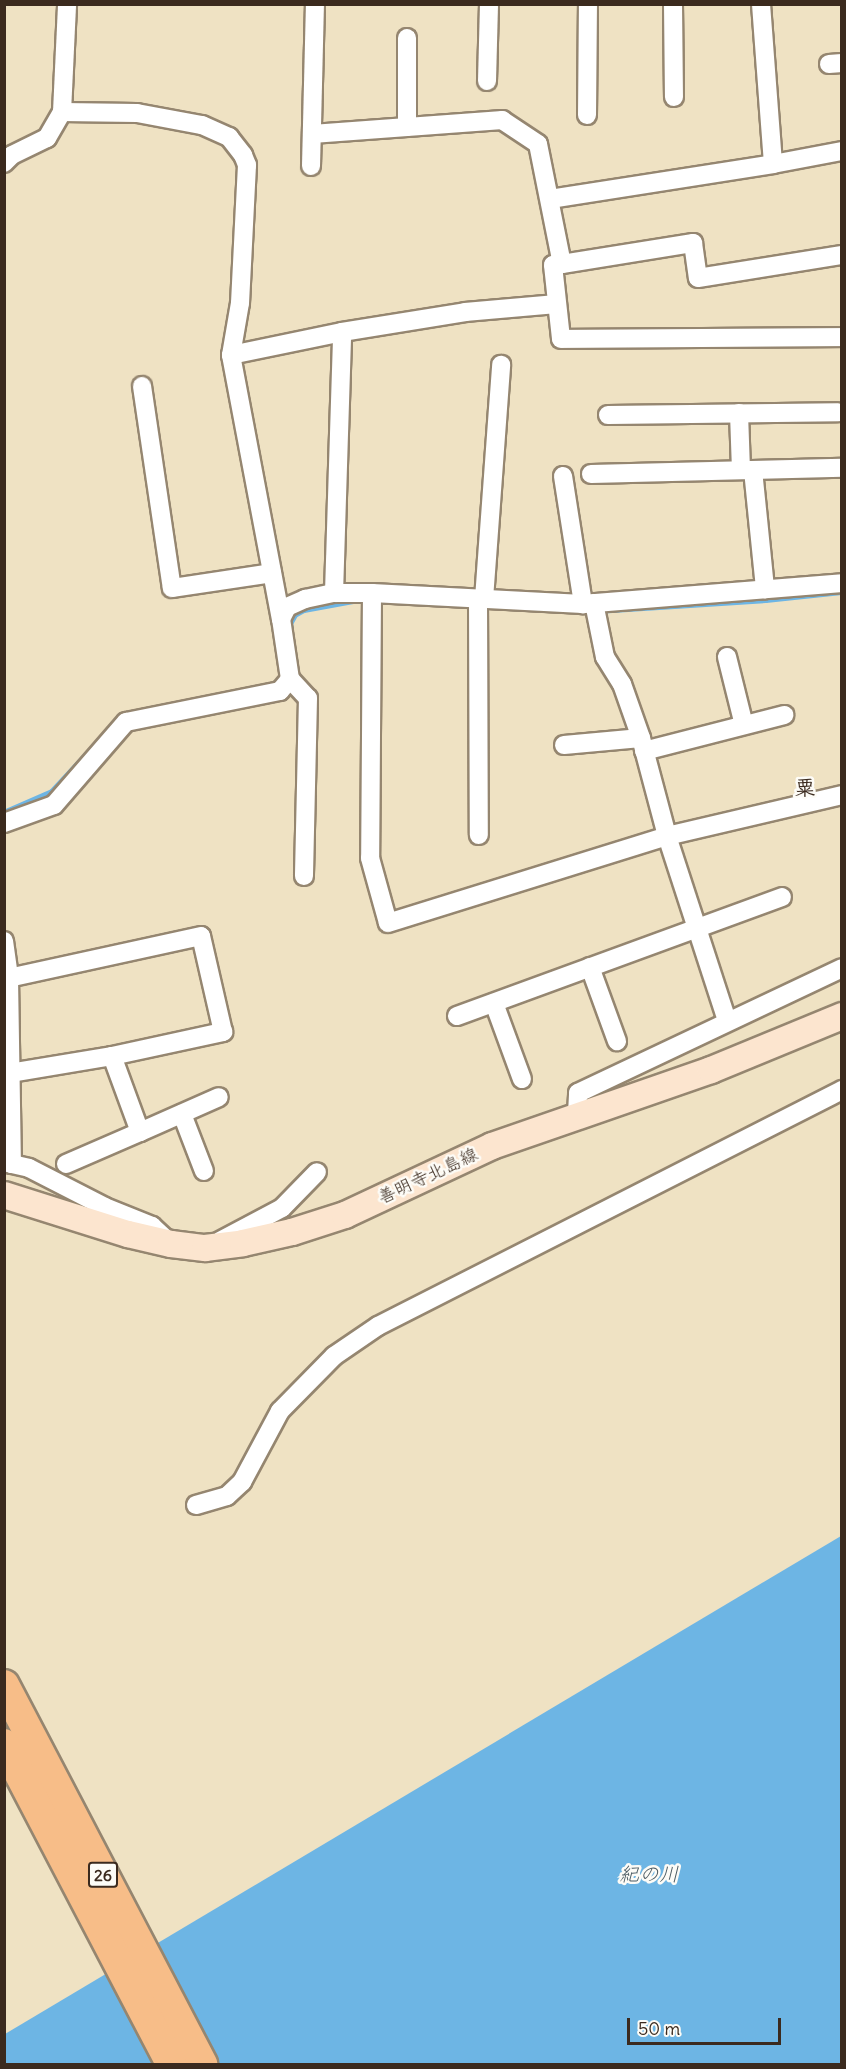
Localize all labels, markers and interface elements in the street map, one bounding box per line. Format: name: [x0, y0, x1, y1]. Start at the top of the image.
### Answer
district label: 粟: [795, 775, 815, 801]
street label: 善明寺北島線: [374, 1143, 482, 1209]
water label: 紀の川: [619, 1861, 679, 1885]
road number: 26: [88, 1862, 118, 1888]
scale bar: [630, 2006, 784, 2044]
text: 50 m: [638, 2017, 680, 2040]

